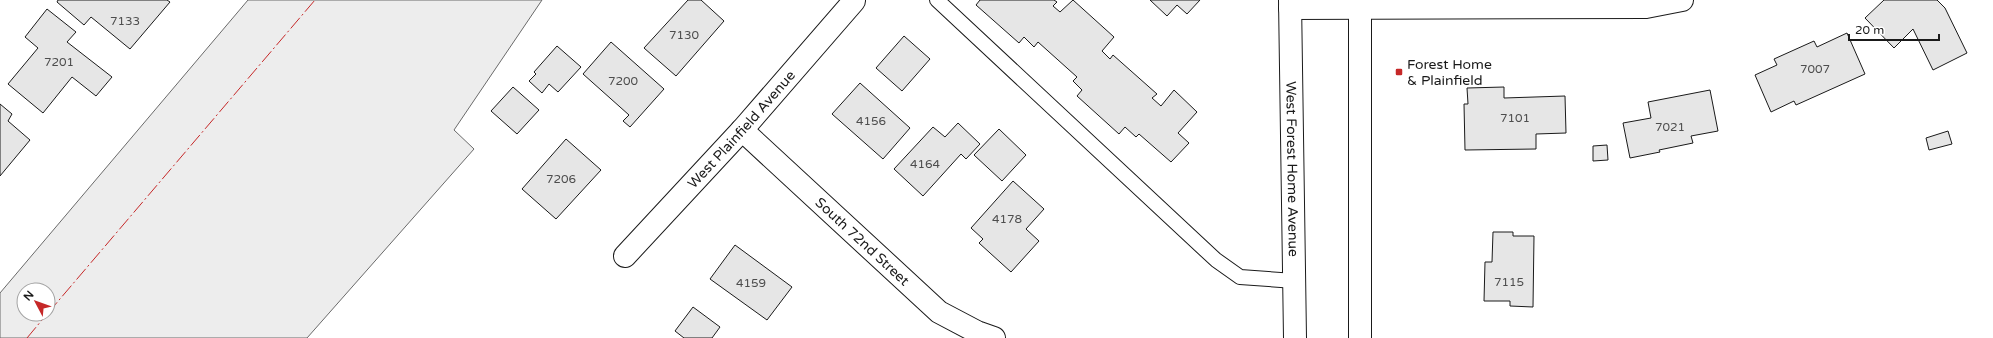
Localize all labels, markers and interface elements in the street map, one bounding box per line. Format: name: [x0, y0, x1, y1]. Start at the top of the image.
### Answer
house number: 7133: [110, 14, 140, 28]
scale bar: [1849, 16, 1939, 42]
text: 20 m: [1855, 23, 1884, 37]
house number: 7130: [669, 28, 700, 42]
house number: 7201: [44, 55, 74, 69]
place label: Forest Home & Plainfield: [1407, 56, 1492, 89]
house number: 7007: [1800, 62, 1830, 76]
street label: West Plainfield Avenue: [684, 67, 799, 192]
marker: Forest Home & Plainfield: [1394, 67, 1404, 77]
house number: 7200: [608, 74, 639, 88]
street label: West Forest Home Avenue: [1282, 81, 1302, 257]
house number: 7101: [1500, 111, 1530, 125]
house number: 4156: [856, 114, 886, 128]
house number: 7021: [1655, 120, 1685, 134]
house number: 4164: [910, 157, 941, 171]
house number: 7206: [546, 172, 576, 186]
street label: South 72nd Street: [812, 194, 913, 290]
house number: 4178: [992, 212, 1022, 226]
house number: 7115: [1494, 275, 1524, 289]
house number: 4159: [736, 276, 766, 290]
north arrow: [16, 282, 56, 322]
text: N: [21, 288, 37, 303]

